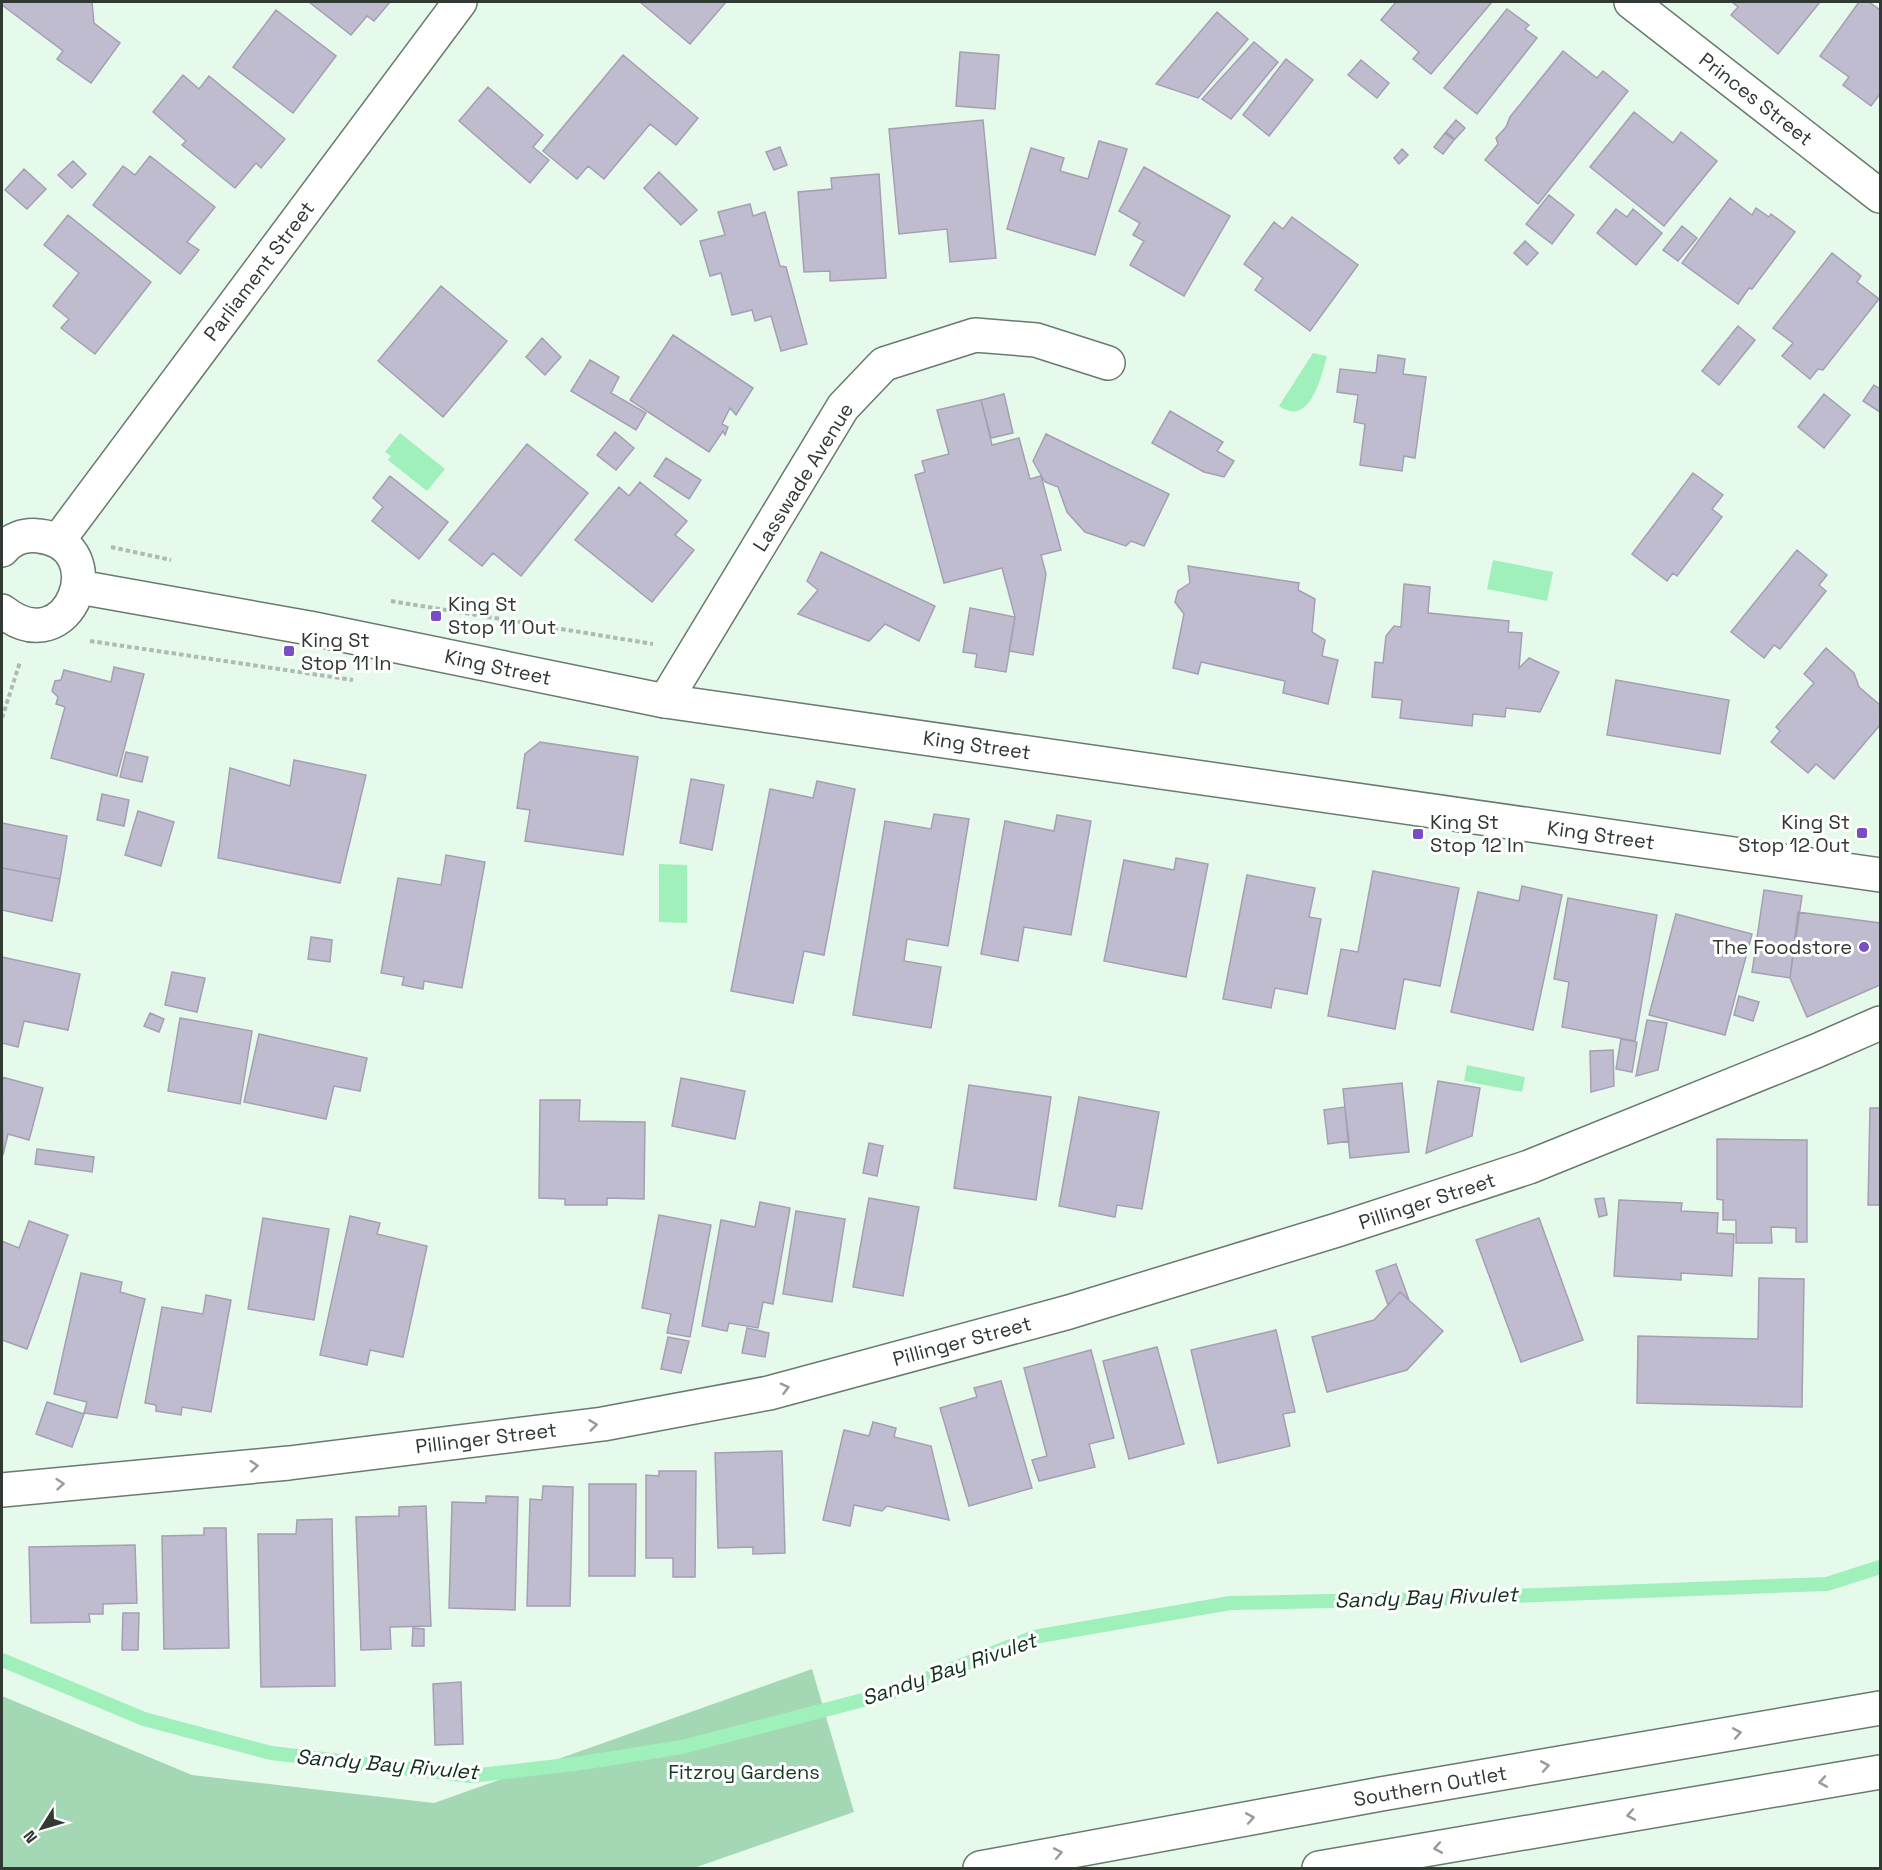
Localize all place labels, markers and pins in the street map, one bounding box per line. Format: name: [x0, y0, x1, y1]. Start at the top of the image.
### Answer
place label: King St Stop 11 Out: [448, 591, 556, 640]
marker: King St Stop 11 Out: [429, 609, 443, 623]
place label: King St Stop 11 In: [301, 627, 391, 676]
marker: King St Stop 11 In: [282, 644, 296, 658]
place label: King St Stop 12 In: [1430, 809, 1524, 858]
place label: King St Stop 12 Out: [1738, 809, 1850, 858]
marker: King St Stop 12 Out: [1855, 826, 1869, 840]
marker: King St Stop 12 In: [1411, 827, 1425, 841]
place label: The Foodstore: [1712, 934, 1852, 960]
marker: The Foodstore: [1857, 940, 1871, 954]

